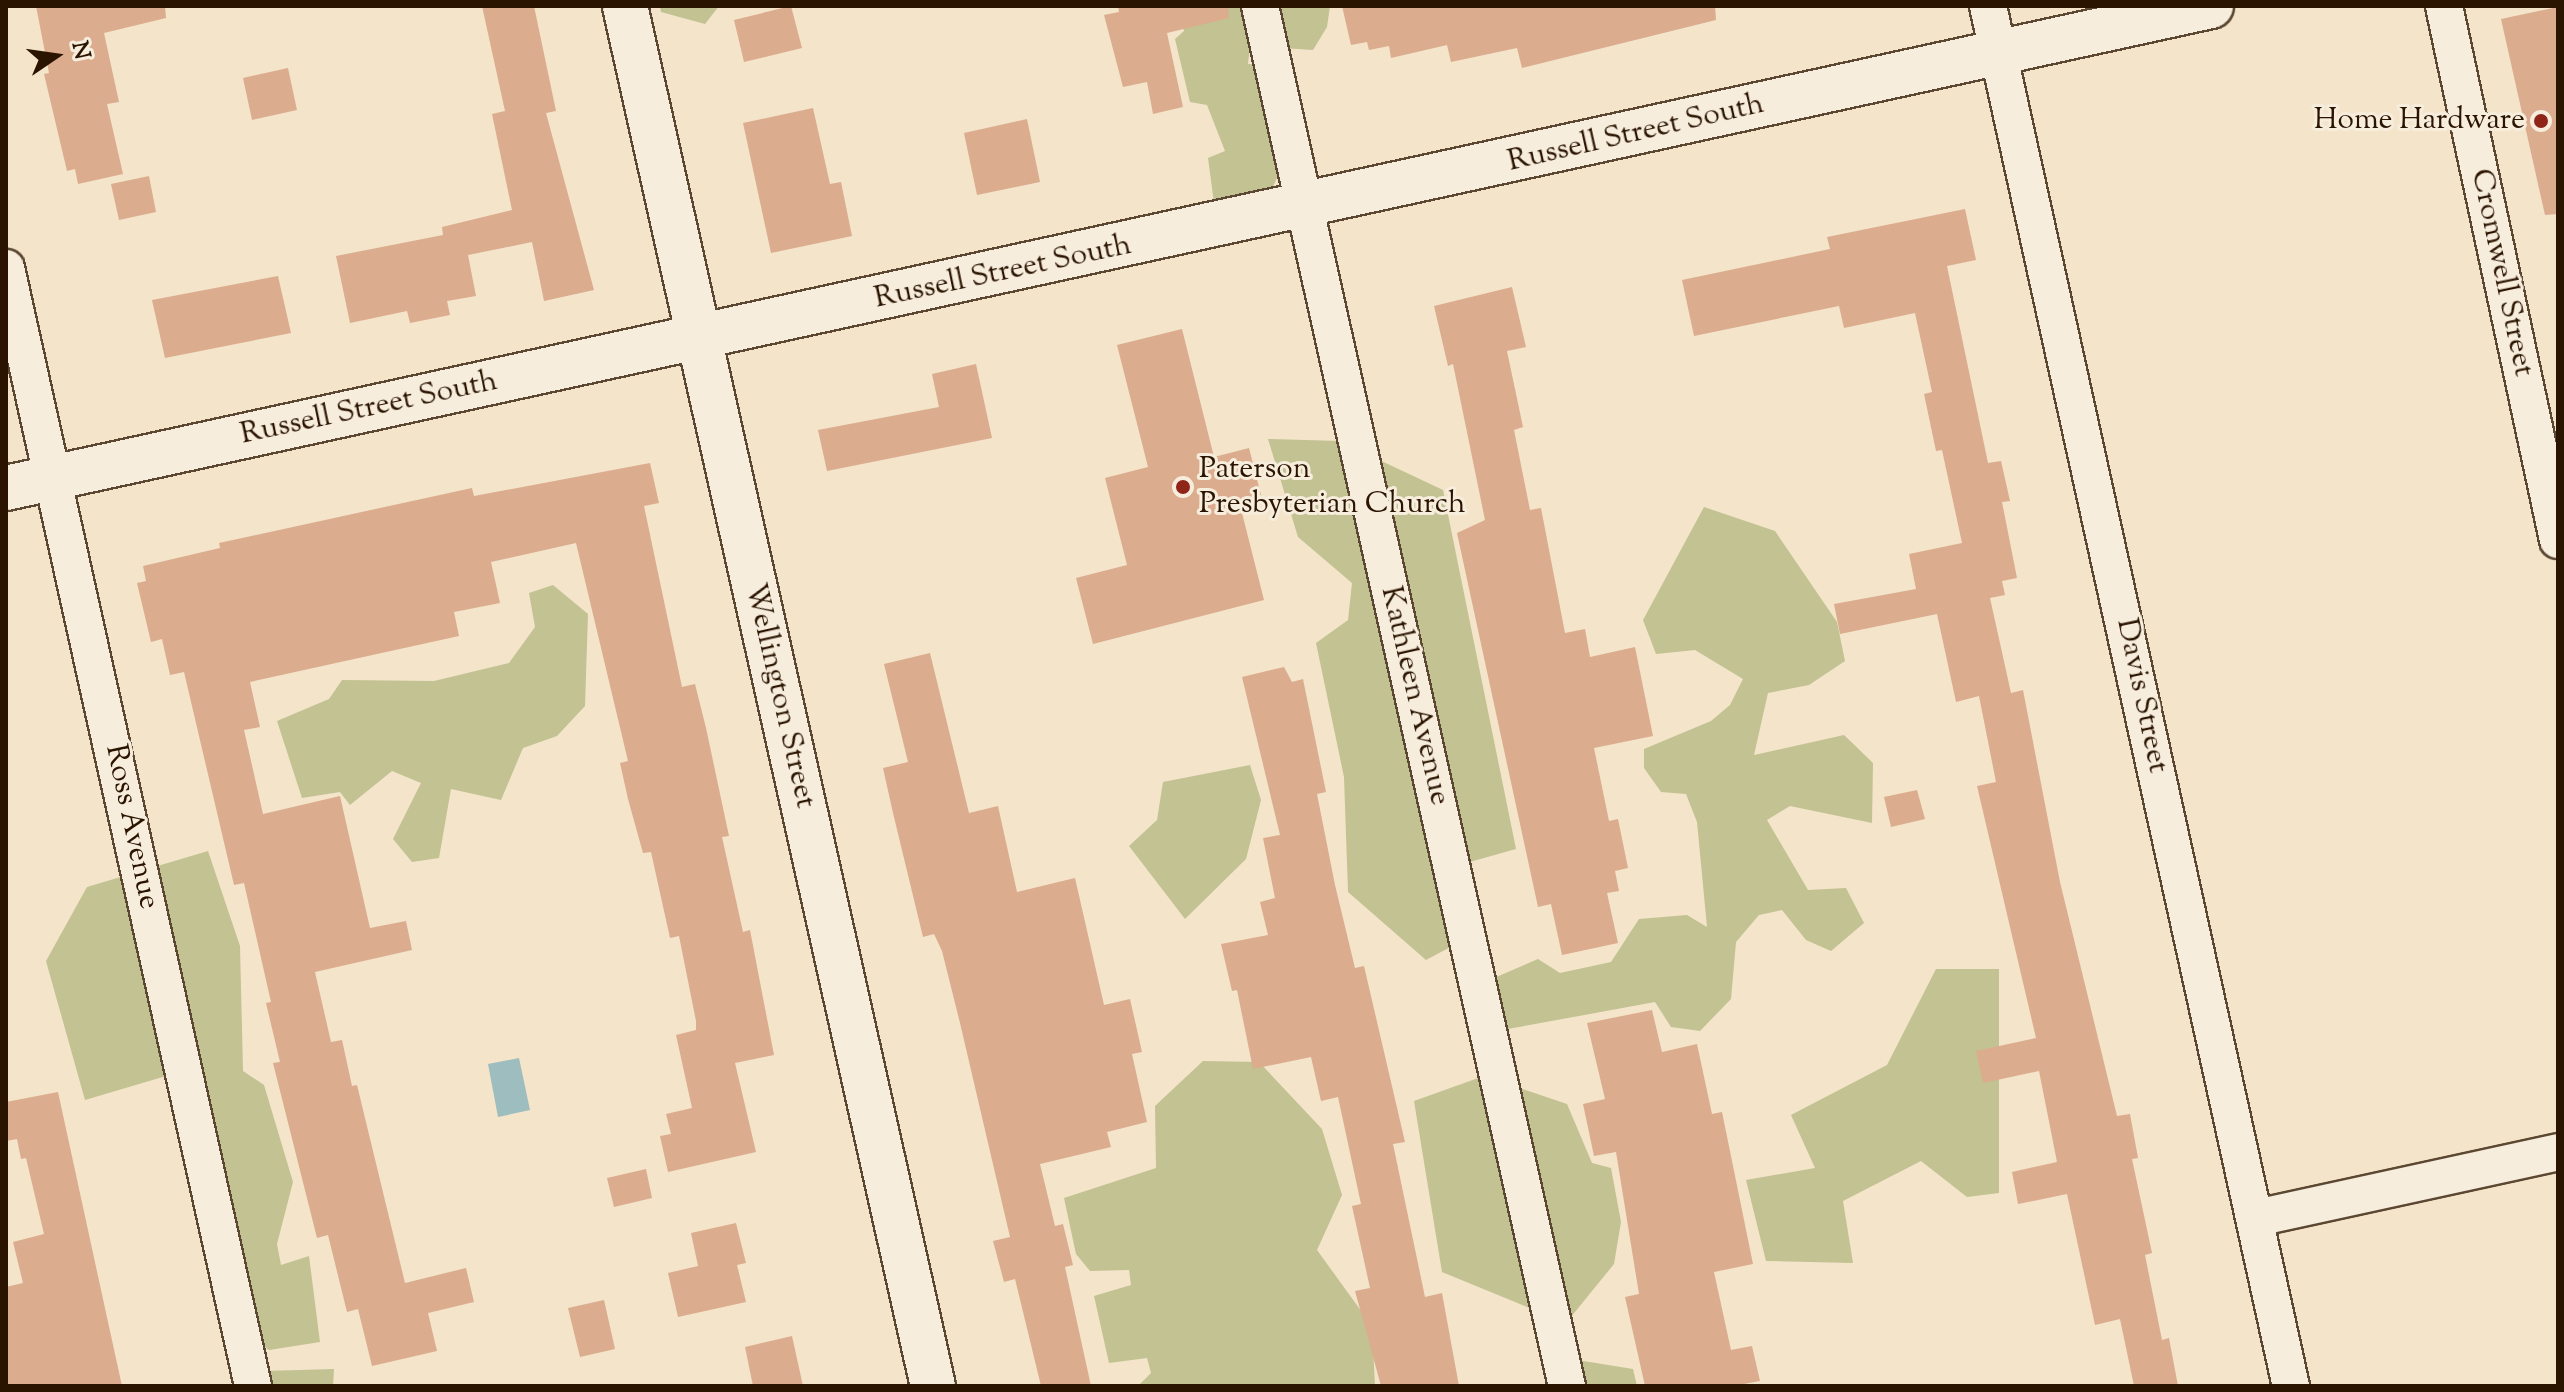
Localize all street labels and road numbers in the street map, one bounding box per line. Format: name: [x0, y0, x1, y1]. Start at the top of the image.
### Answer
street label: Russell Street South: [1504, 87, 1768, 181]
street label: Cromwell Street: [2461, 166, 2541, 380]
street label: Russell Street South: [871, 228, 1135, 318]
street label: Russell Street South: [237, 364, 501, 454]
street label: Wellington Street: [736, 580, 822, 812]
street label: Kathleen Avenue: [1371, 583, 1457, 809]
street label: Davis Street: [2107, 615, 2175, 777]
street label: Ross Avenue: [96, 741, 166, 913]

